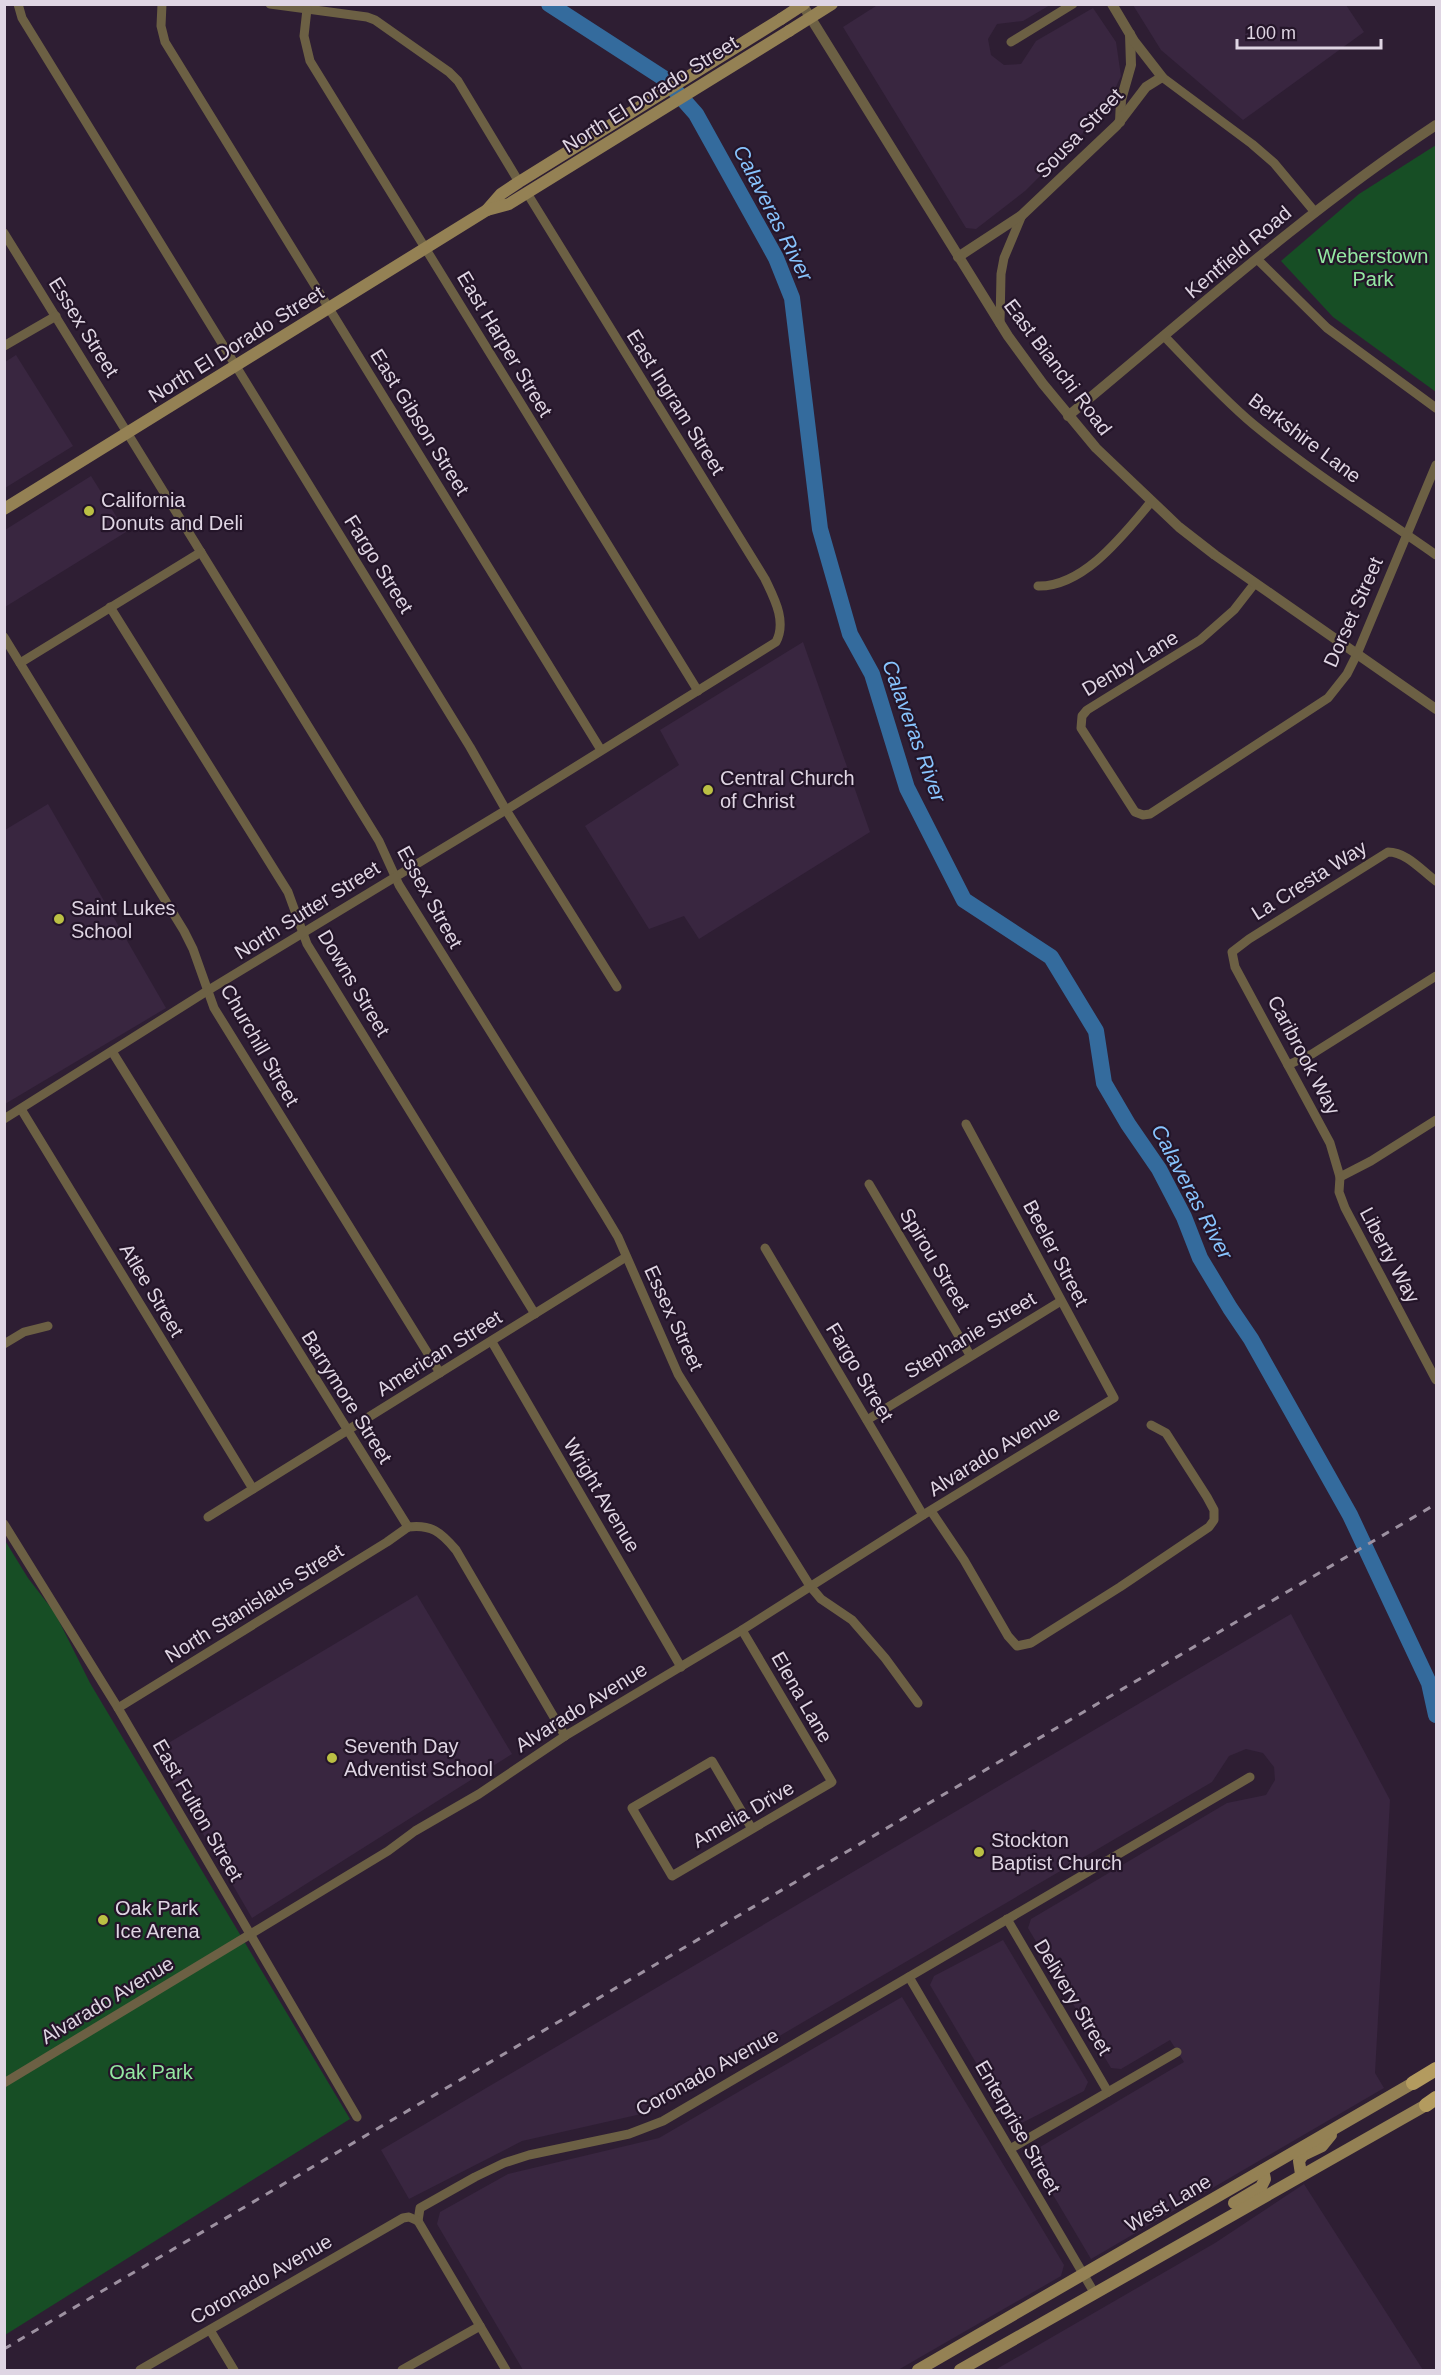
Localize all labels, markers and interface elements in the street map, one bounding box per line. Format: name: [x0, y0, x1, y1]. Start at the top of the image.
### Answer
scale bar: [1237, 12, 1381, 50]
text: 100 m: [1246, 23, 1296, 43]
street label: North El Dorado Street: [558, 31, 742, 157]
street label: Sousa Street: [1031, 83, 1127, 182]
water label: Calaveras River: [729, 141, 818, 285]
street label: Kentfield Road: [1181, 201, 1295, 303]
park label: Weberstown Park: [1318, 245, 1428, 290]
street label: East Harper Street: [453, 267, 557, 421]
street label: Essex Street: [45, 273, 124, 381]
street label: North El Dorado Street: [144, 281, 328, 407]
street label: East Bianchi Road: [1000, 295, 1116, 439]
street label: East Ingram Street: [622, 325, 730, 479]
street label: East Gibson Street: [366, 345, 474, 499]
street label: Berkshire Lane: [1245, 389, 1365, 487]
place label: California Donuts and Deli: [101, 489, 243, 534]
marker: California Donuts and Deli: [82, 504, 96, 518]
street label: Fargo Street: [340, 511, 418, 617]
street label: Dorset Street: [1319, 553, 1387, 670]
street label: Denby Lane: [1078, 626, 1182, 700]
water label: Calaveras River: [878, 657, 951, 806]
place label: Central Church of Christ: [720, 767, 855, 812]
marker: Central Church of Christ: [701, 783, 715, 797]
street label: La Cresta Way: [1247, 836, 1371, 924]
street label: Essex Street: [393, 842, 467, 952]
street label: North Sutter Street: [230, 856, 384, 964]
place label: Saint Lukes School: [71, 897, 176, 942]
marker: Saint Lukes School: [52, 912, 66, 926]
street label: Downs Street: [314, 926, 395, 1040]
street label: Churchill Street: [216, 980, 304, 1110]
street label: Caribrook Way: [1263, 992, 1345, 1118]
water label: Calaveras River: [1147, 1120, 1238, 1264]
street label: Beeler Street: [1019, 1196, 1093, 1310]
street label: Spirou Street: [896, 1204, 975, 1316]
street label: Liberty Way: [1356, 1204, 1424, 1306]
street label: Atlee Street: [116, 1240, 189, 1341]
street label: Essex Street: [640, 1262, 708, 1374]
street label: Stephanie Street: [900, 1287, 1040, 1383]
street label: American Street: [372, 1305, 506, 1400]
street label: Fargo Street: [822, 1319, 898, 1426]
street label: Barrymore Street: [297, 1327, 397, 1468]
street label: Alvarado Avenue: [924, 1402, 1064, 1500]
street label: Wright Avenue: [559, 1434, 645, 1556]
street label: North Stanislaus Street: [161, 1539, 347, 1667]
street label: Elena Lane: [767, 1648, 837, 1746]
street label: Alvarado Avenue: [511, 1658, 651, 1756]
street label: East Fulton Street: [148, 1735, 248, 1885]
place label: Seventh Day Adventist School: [344, 1735, 493, 1780]
marker: Seventh Day Adventist School: [325, 1751, 339, 1765]
street label: Amelia Drive: [688, 1776, 798, 1852]
place label: Stockton Baptist Church: [991, 1829, 1122, 1874]
marker: Stockton Baptist Church: [972, 1845, 986, 1859]
place label: Oak Park Ice Arena: [115, 1897, 200, 1942]
marker: Oak Park Ice Arena: [96, 1913, 110, 1927]
street label: Delivery Street: [1030, 1935, 1116, 2059]
street label: Alvarado Avenue: [37, 1952, 177, 2048]
street label: Coronado Avenue: [632, 2024, 782, 2120]
street label: Enterprise Street: [971, 2057, 1065, 2198]
park label: Oak Park: [109, 2061, 194, 2083]
street label: West Lane: [1121, 2170, 1215, 2236]
street label: Coronado Avenue: [186, 2230, 336, 2328]

